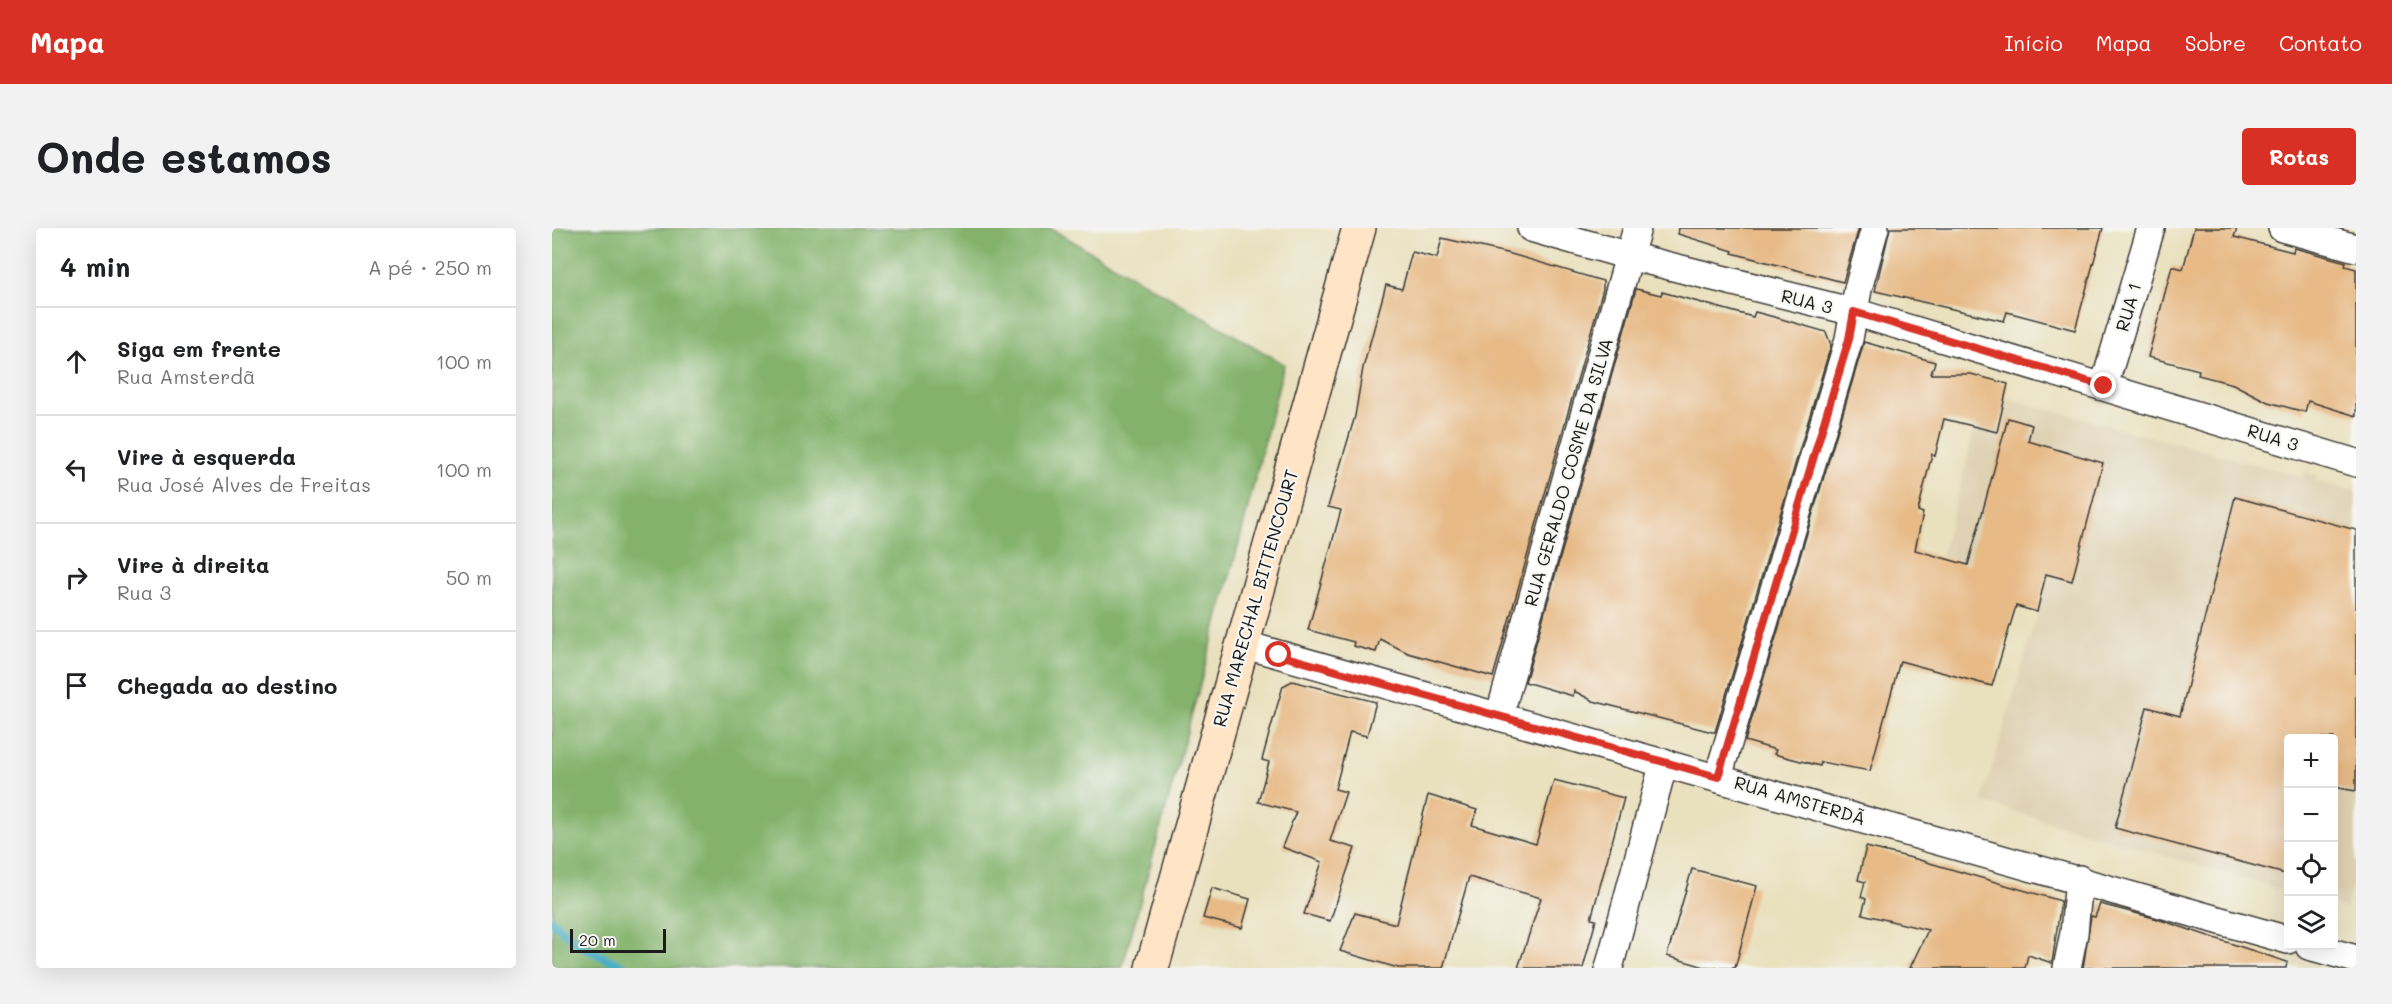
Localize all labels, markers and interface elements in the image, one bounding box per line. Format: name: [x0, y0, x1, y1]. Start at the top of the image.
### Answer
text: Mapa: [30, 24, 105, 60]
text: Início: [2004, 29, 2063, 56]
text: Mapa: [2096, 29, 2152, 56]
text: Sobre: [2185, 29, 2246, 56]
text: Contato: [2279, 29, 2362, 56]
button: Rotas: [2242, 128, 2356, 185]
text: Onde estamos: [36, 129, 332, 184]
text: 4 min: [60, 250, 130, 284]
text: A pé · 250 m: [368, 254, 492, 280]
street label: RUA 1: [2110, 280, 2146, 334]
street label: RUA 3: [1779, 283, 1835, 319]
text: Siga em frente: [117, 334, 281, 363]
street label: RUA GERALDO COSME DA SILVA: [1518, 335, 1618, 609]
icon: ahead: [60, 345, 93, 378]
text: 100 m: [436, 348, 492, 374]
text: Rua Amsterdã: [117, 363, 255, 389]
route end: [2090, 372, 2116, 398]
street label: RUA 3: [2244, 418, 2302, 456]
text: Vire à esquerda: [117, 442, 296, 471]
icon: left: [60, 453, 93, 486]
text: 100 m: [436, 456, 492, 482]
street label: RUA MARECHAL BITTENCOURT: [1207, 466, 1303, 730]
text: Rua José Alves de Freitas: [117, 471, 371, 497]
text: Vire à direita: [117, 550, 270, 579]
icon: right: [60, 561, 93, 594]
text: 50 m: [446, 564, 492, 590]
text: Rua 3: [117, 579, 171, 605]
route start: [1265, 641, 1291, 667]
icon: arrive: [60, 669, 93, 702]
text: Chegada ao destino: [117, 671, 337, 700]
map controls: [2284, 734, 2338, 950]
button: +: [2284, 734, 2338, 788]
street label: RUA AMSTERDÃ: [1732, 770, 1868, 830]
button: −: [2284, 788, 2338, 842]
button: locate: [2284, 842, 2338, 896]
button: layers: [2284, 896, 2338, 950]
scale bar: [570, 926, 666, 954]
text: 20 m: [579, 929, 616, 950]

